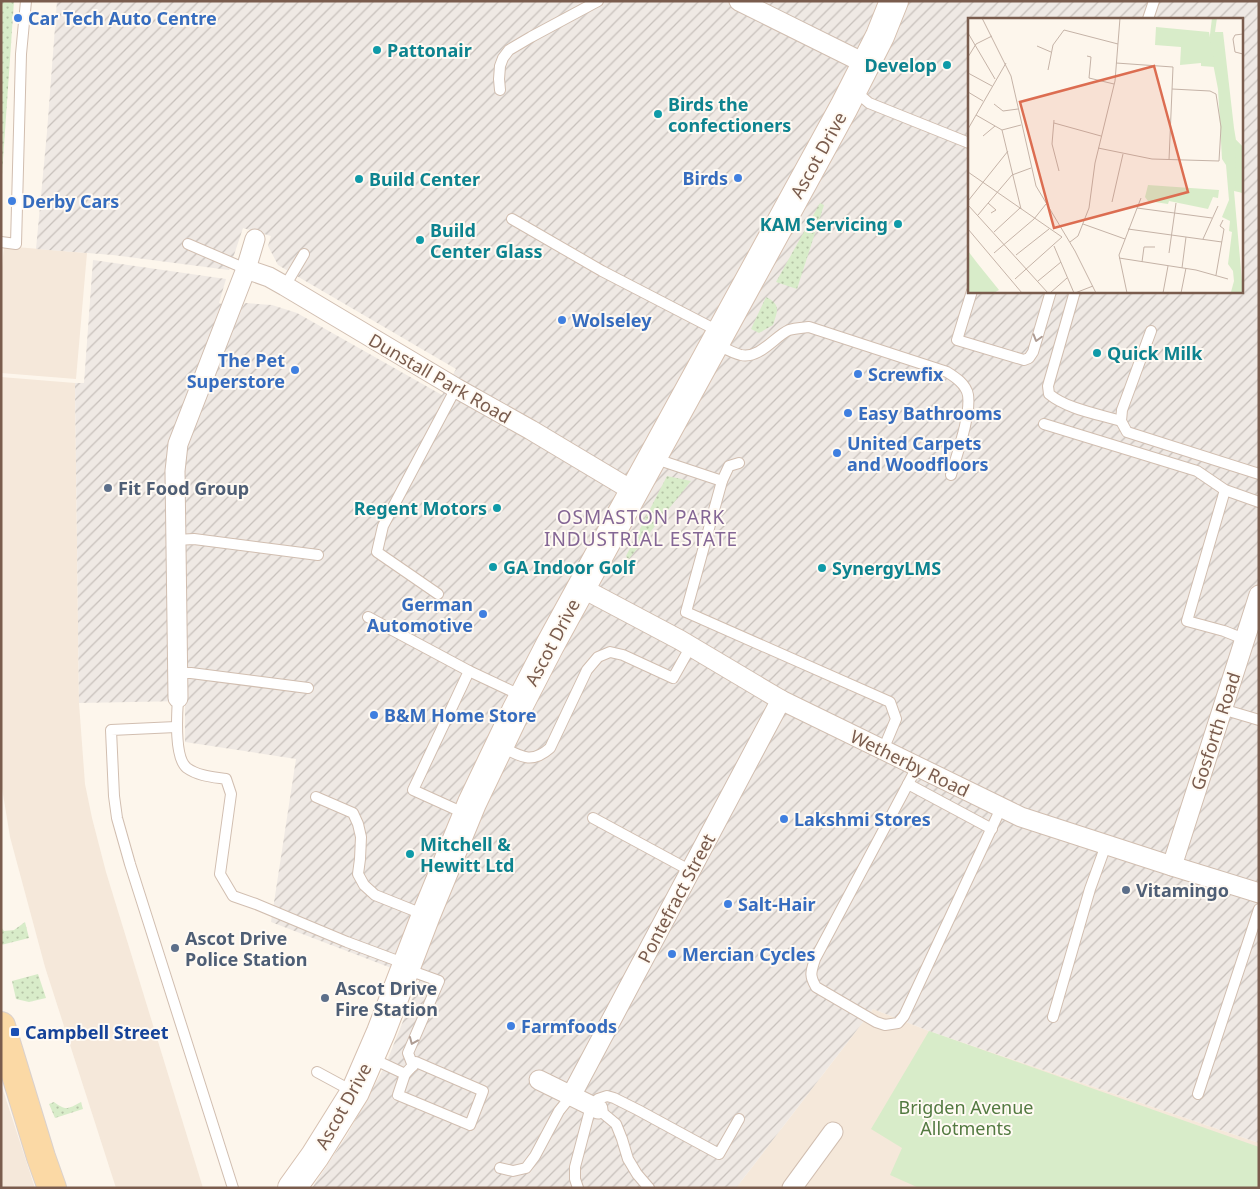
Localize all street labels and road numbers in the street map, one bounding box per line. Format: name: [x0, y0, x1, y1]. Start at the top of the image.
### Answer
street label: Ascot Drive: [784, 107, 852, 203]
street label: Dunstall Park Road: [364, 327, 516, 429]
street label: Ascot Drive: [519, 594, 585, 690]
street label: Gosforth Road: [1185, 669, 1245, 793]
street label: Wetherby Road: [847, 724, 973, 802]
street label: Pontefract Street: [632, 829, 720, 967]
street label: Ascot Drive: [309, 1058, 377, 1154]

